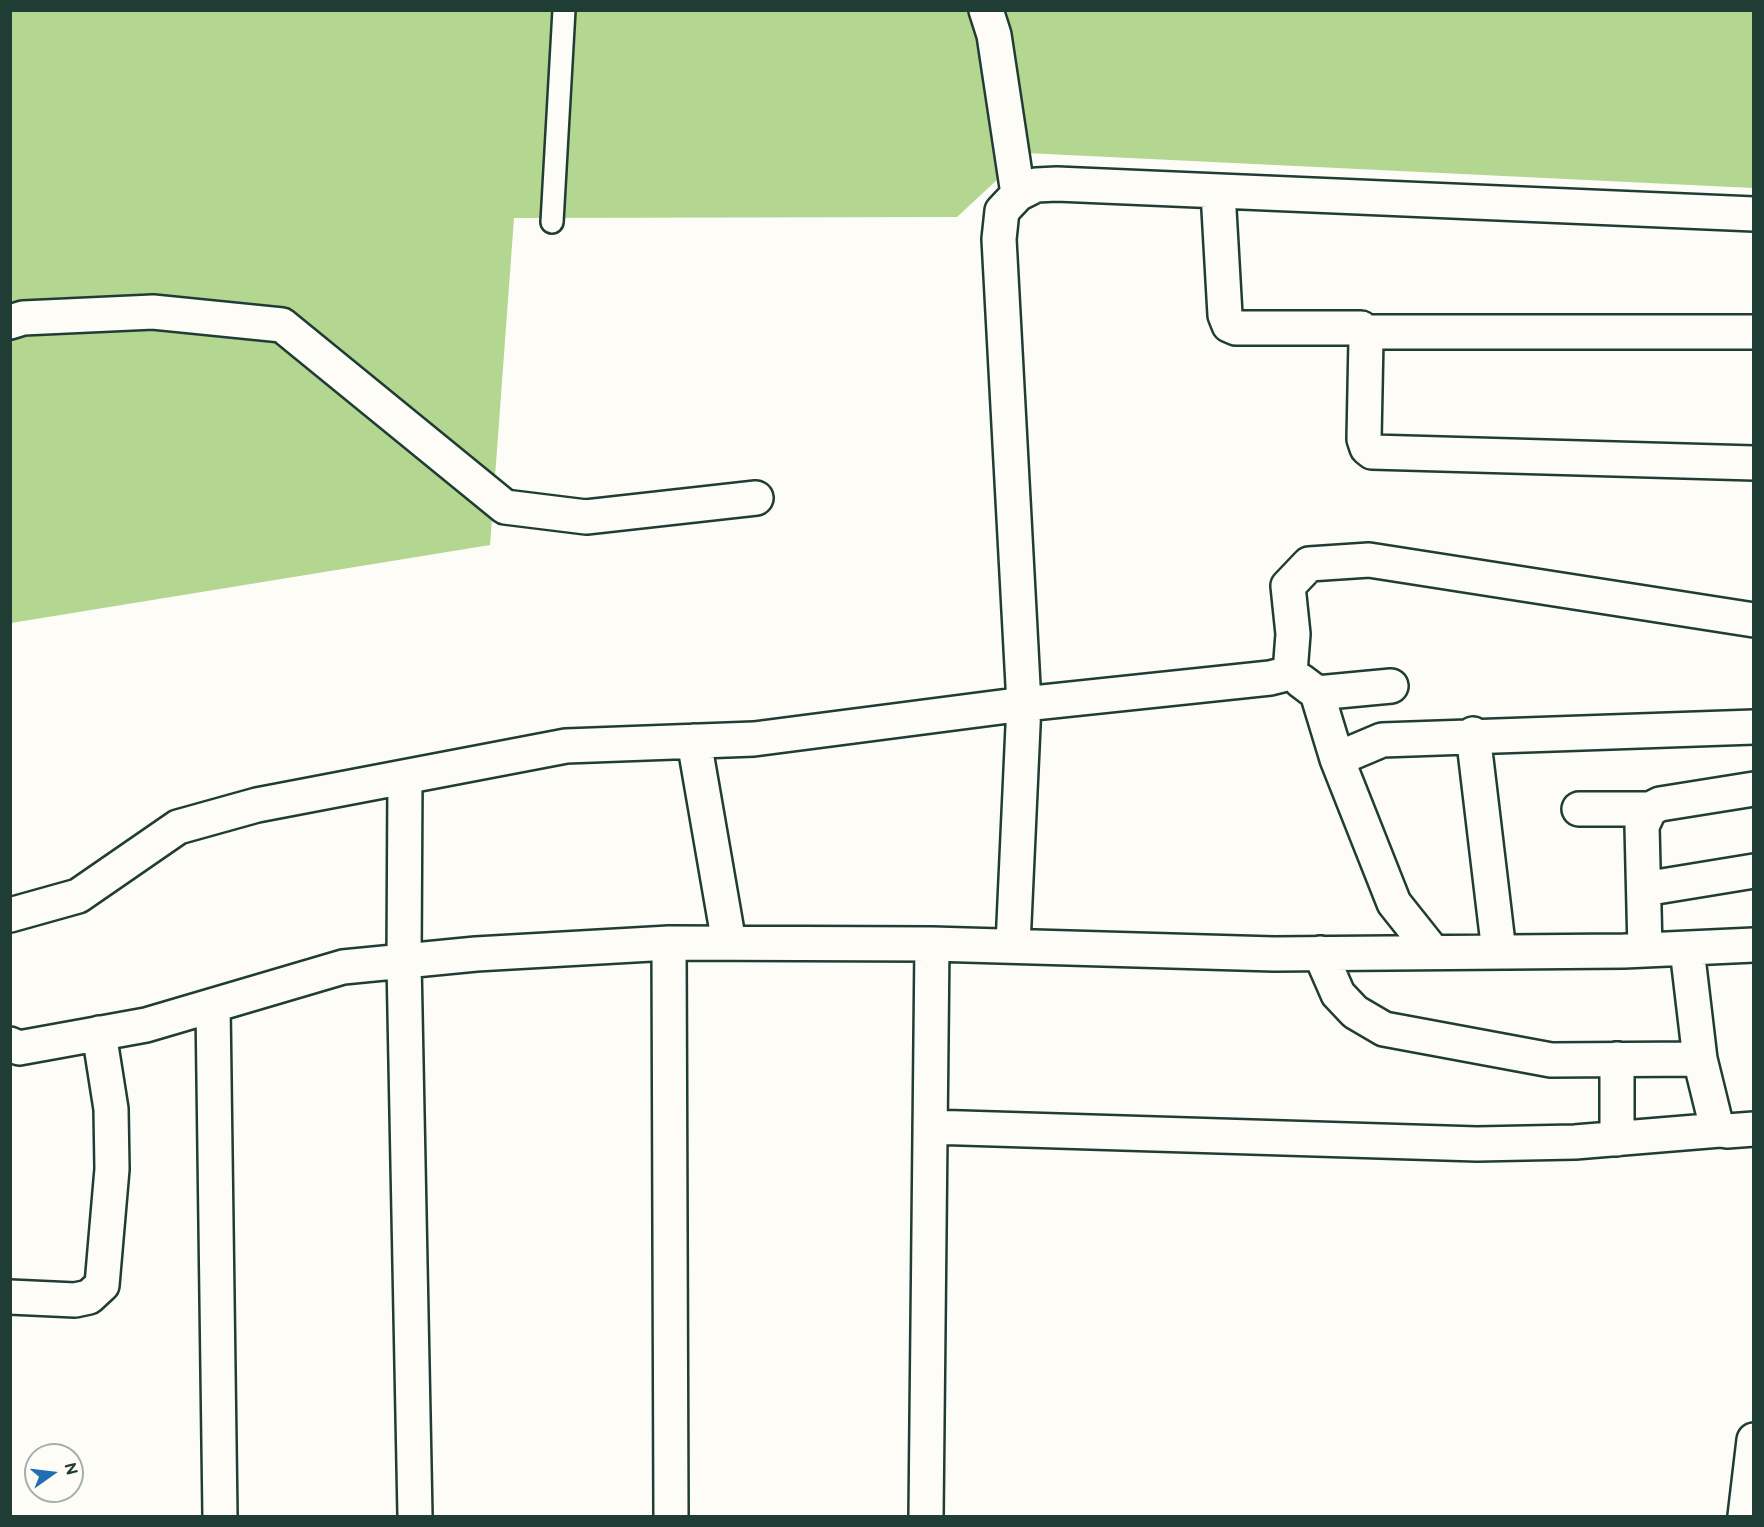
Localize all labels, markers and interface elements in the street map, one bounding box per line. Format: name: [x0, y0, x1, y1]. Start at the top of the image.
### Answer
north arrow: [24, 1443, 84, 1503]
text: N: [59, 1461, 81, 1477]

